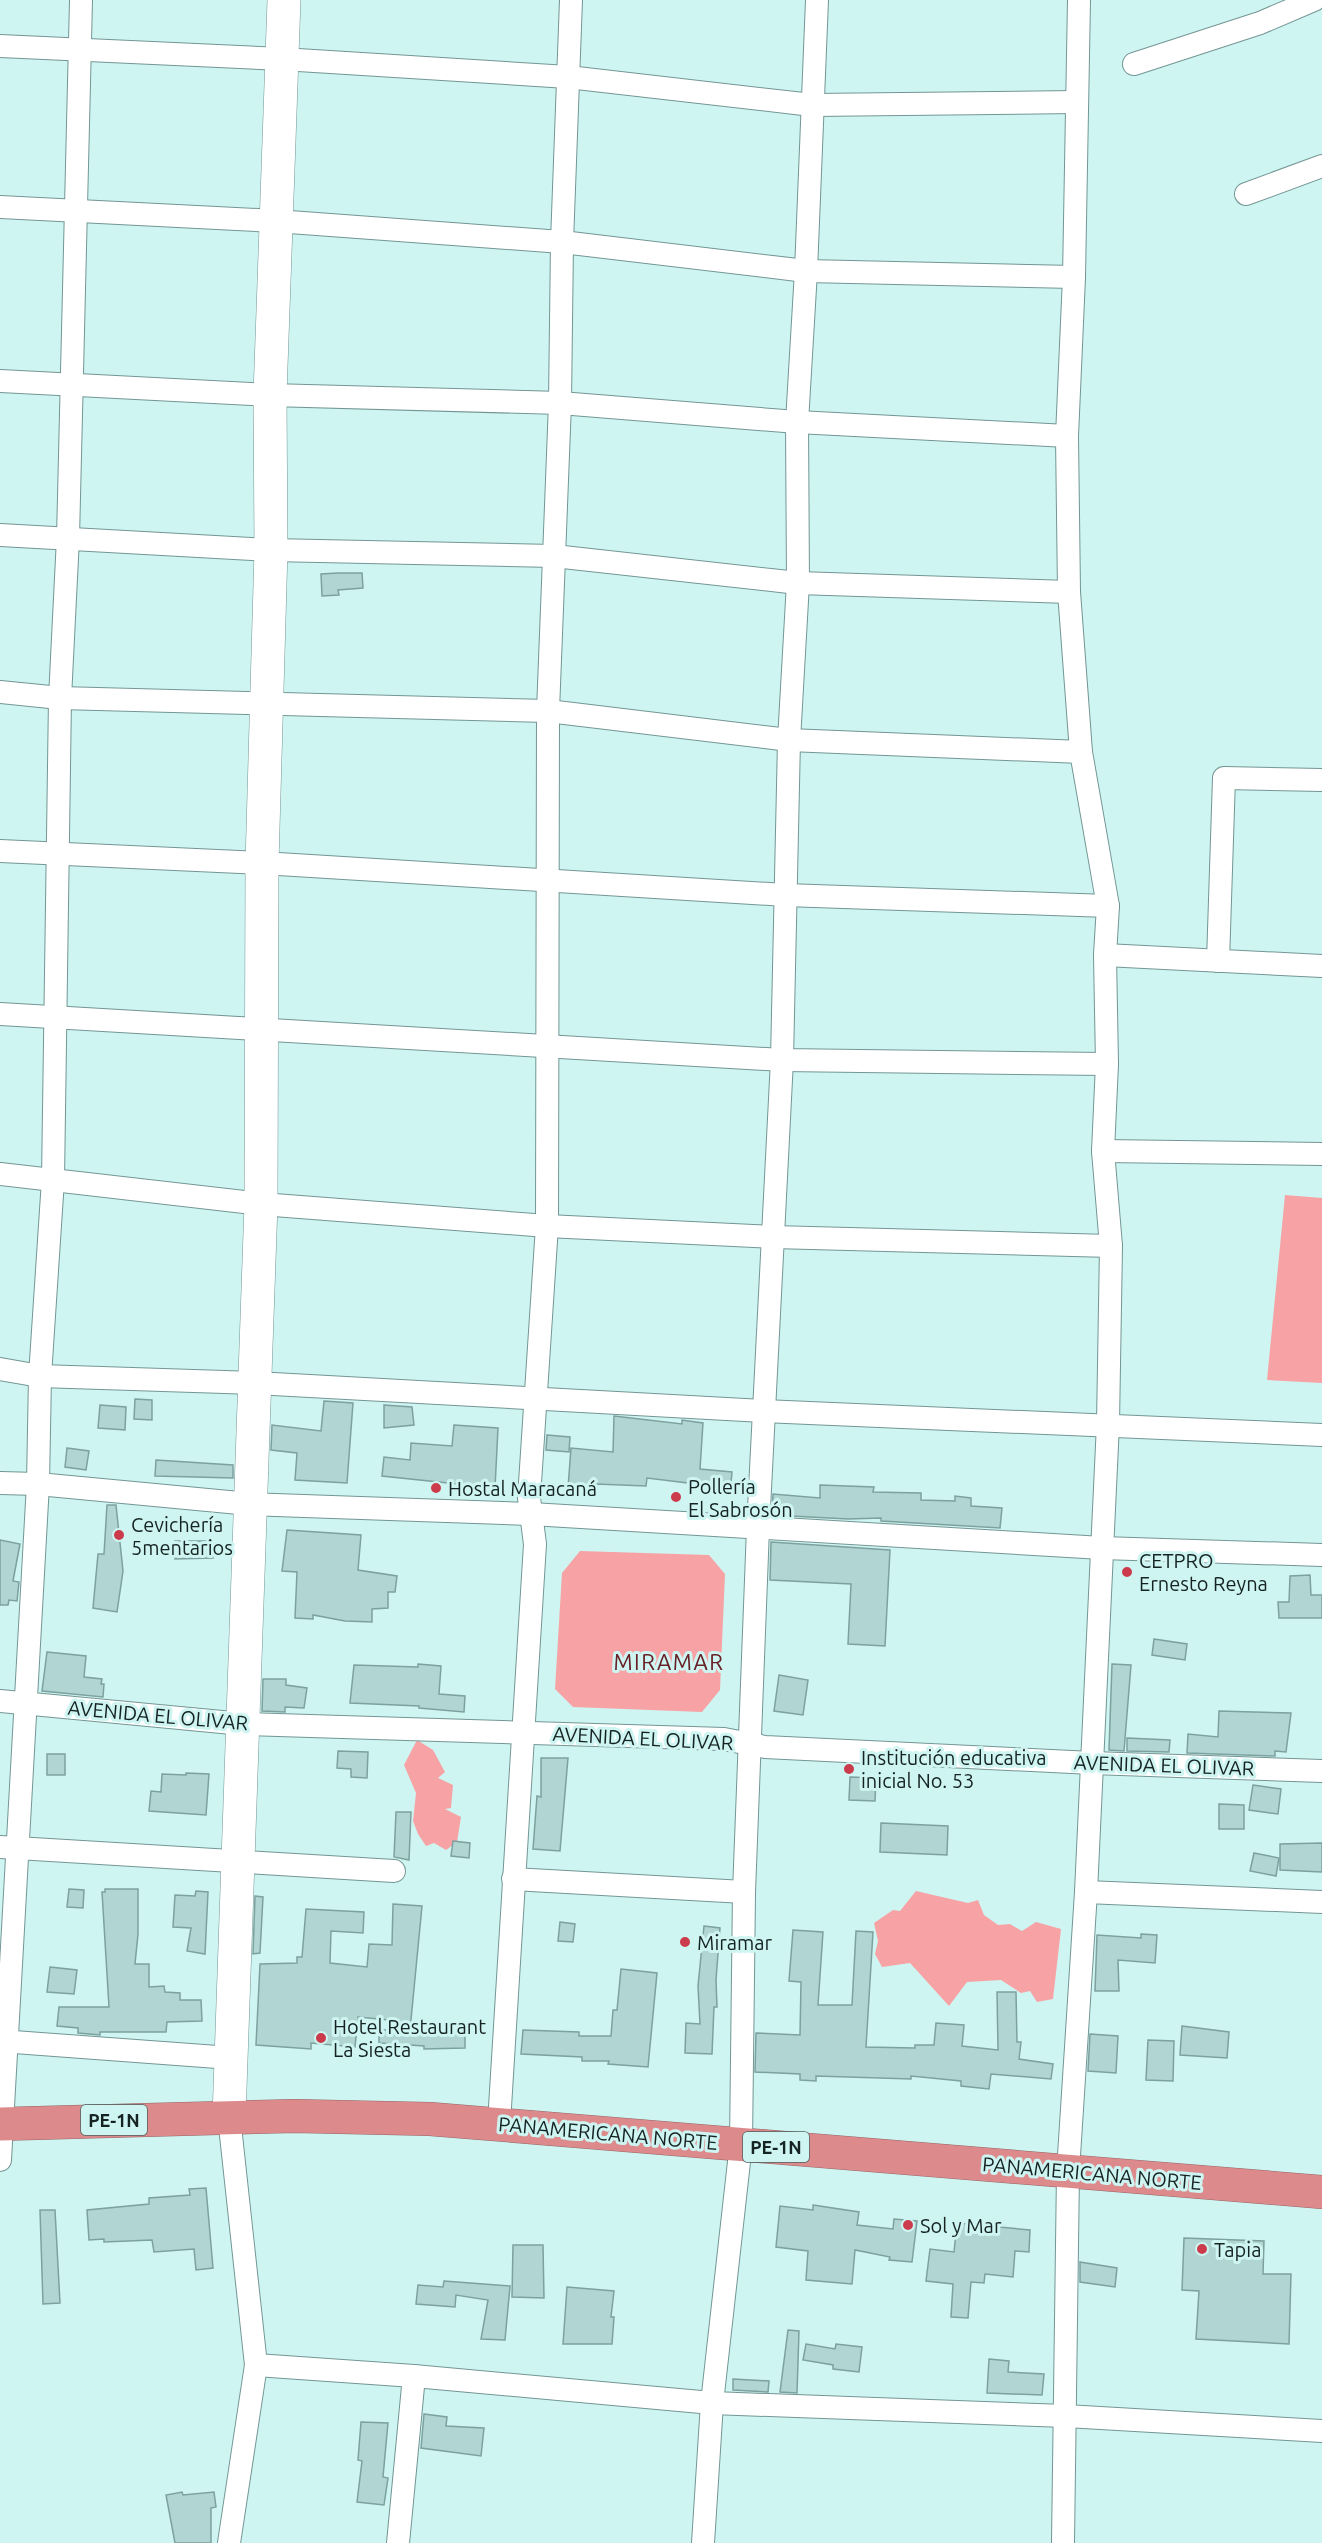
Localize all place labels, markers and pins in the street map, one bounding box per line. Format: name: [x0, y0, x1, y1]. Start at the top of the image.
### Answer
place label: Pollería El Sabrosón: [688, 1475, 793, 1521]
place label: Hostal Maracaná: [448, 1477, 597, 1500]
marker: Hostal Maracaná: [429, 1481, 443, 1495]
marker: Pollería El Sabrosón: [669, 1490, 683, 1504]
place label: Cevichería 5mentarios: [131, 1513, 233, 1559]
marker: Cevichería 5mentarios: [112, 1528, 126, 1542]
place label: CETPRO Ernesto Reyna: [1139, 1549, 1268, 1595]
marker: CETPRO Ernesto Reyna: [1120, 1565, 1134, 1579]
place label: Institución educativa inicial No. 53: [861, 1746, 1046, 1792]
marker: Institución educativa inicial No. 53: [842, 1762, 856, 1776]
place label: Miramar: [697, 1931, 773, 1954]
marker: Miramar: [678, 1935, 692, 1949]
place label: Hotel Restaurant La Siesta: [333, 2015, 486, 2061]
marker: Hotel Restaurant La Siesta: [314, 2031, 328, 2045]
place label: Sol y Mar: [920, 2214, 1002, 2237]
marker: Sol y Mar: [901, 2218, 915, 2232]
place label: Tapia: [1214, 2238, 1261, 2261]
marker: Tapia: [1195, 2242, 1209, 2256]

